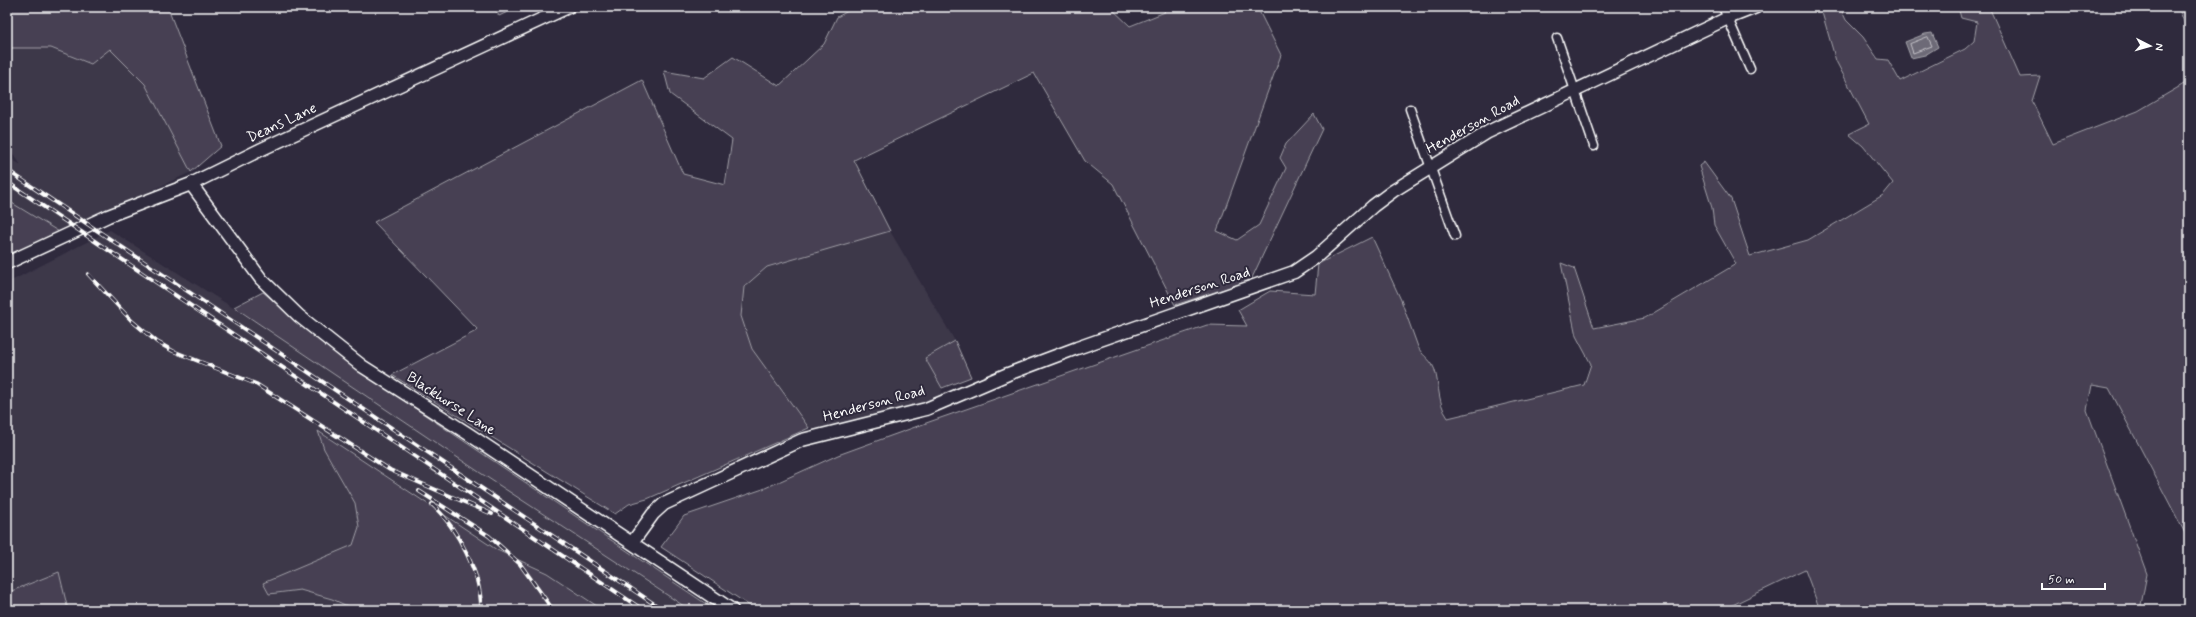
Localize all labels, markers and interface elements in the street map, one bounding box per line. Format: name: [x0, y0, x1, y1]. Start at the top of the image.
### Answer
north arrow: [2130, 26, 2170, 66]
text: N: [2152, 43, 2166, 51]
street label: Henderson Road: [1422, 91, 1524, 159]
street label: Deans Lane: [244, 98, 320, 148]
street label: Henderson Road: [1147, 262, 1253, 314]
street label: Blackhorse Lane: [402, 368, 500, 440]
street label: Henderson Road: [821, 381, 927, 427]
scale bar: [2042, 565, 2105, 591]
text: 50 m: [2048, 572, 2075, 588]

